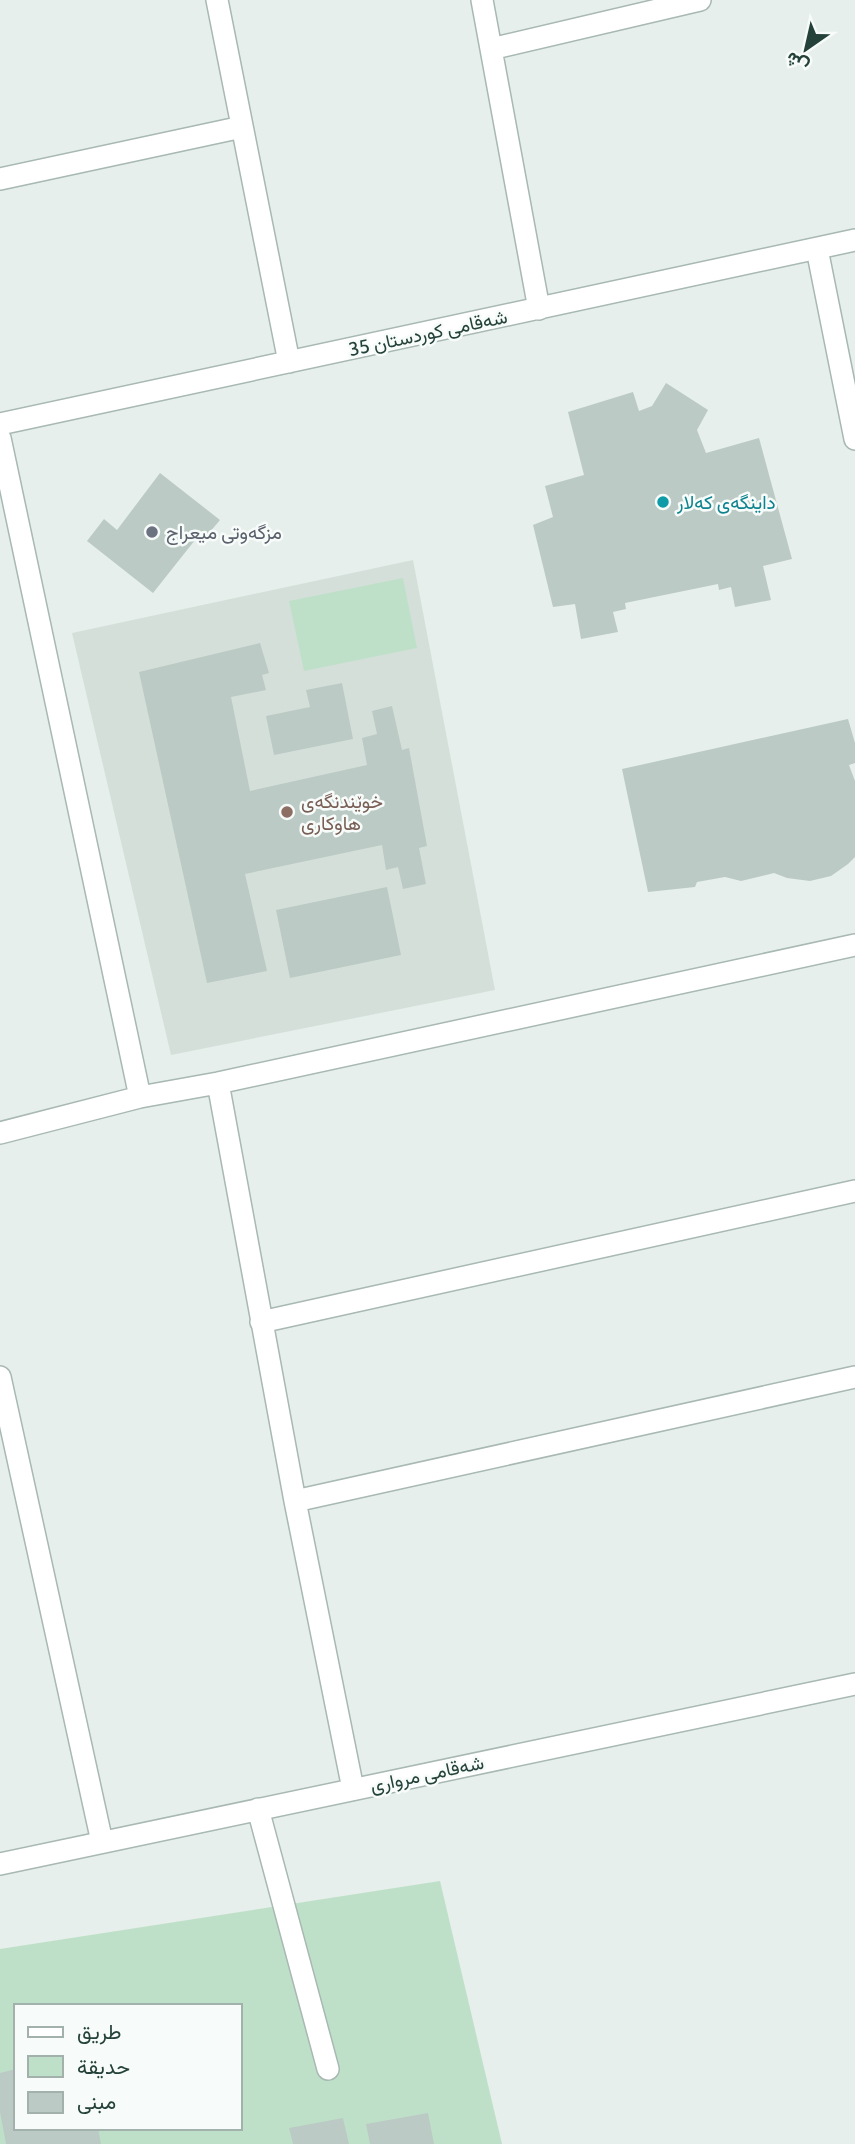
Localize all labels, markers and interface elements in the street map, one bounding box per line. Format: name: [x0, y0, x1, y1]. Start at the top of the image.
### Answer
north arrow: [771, 14, 841, 84]
text: ش: [781, 47, 813, 79]
street label: شەقامی کوردستان 35: [347, 305, 509, 361]
place label: داینگەی کەلار: [676, 491, 776, 514]
marker: داینگەی کەلار: [655, 494, 671, 510]
place label: مزگەوتی میعراج: [166, 521, 282, 545]
marker: مزگەوتی میعراج: [144, 524, 160, 540]
place label: خوێندنگەی هاوکاری: [301, 790, 383, 835]
marker: خوێندنگەی هاوکاری: [279, 804, 295, 820]
street label: شەقامی مرواری: [368, 1751, 486, 1797]
legend: [14, 2004, 242, 2130]
text: طريق: [77, 2019, 122, 2045]
text: حديقة: [77, 2054, 130, 2079]
text: مبنى: [77, 2089, 116, 2114]

